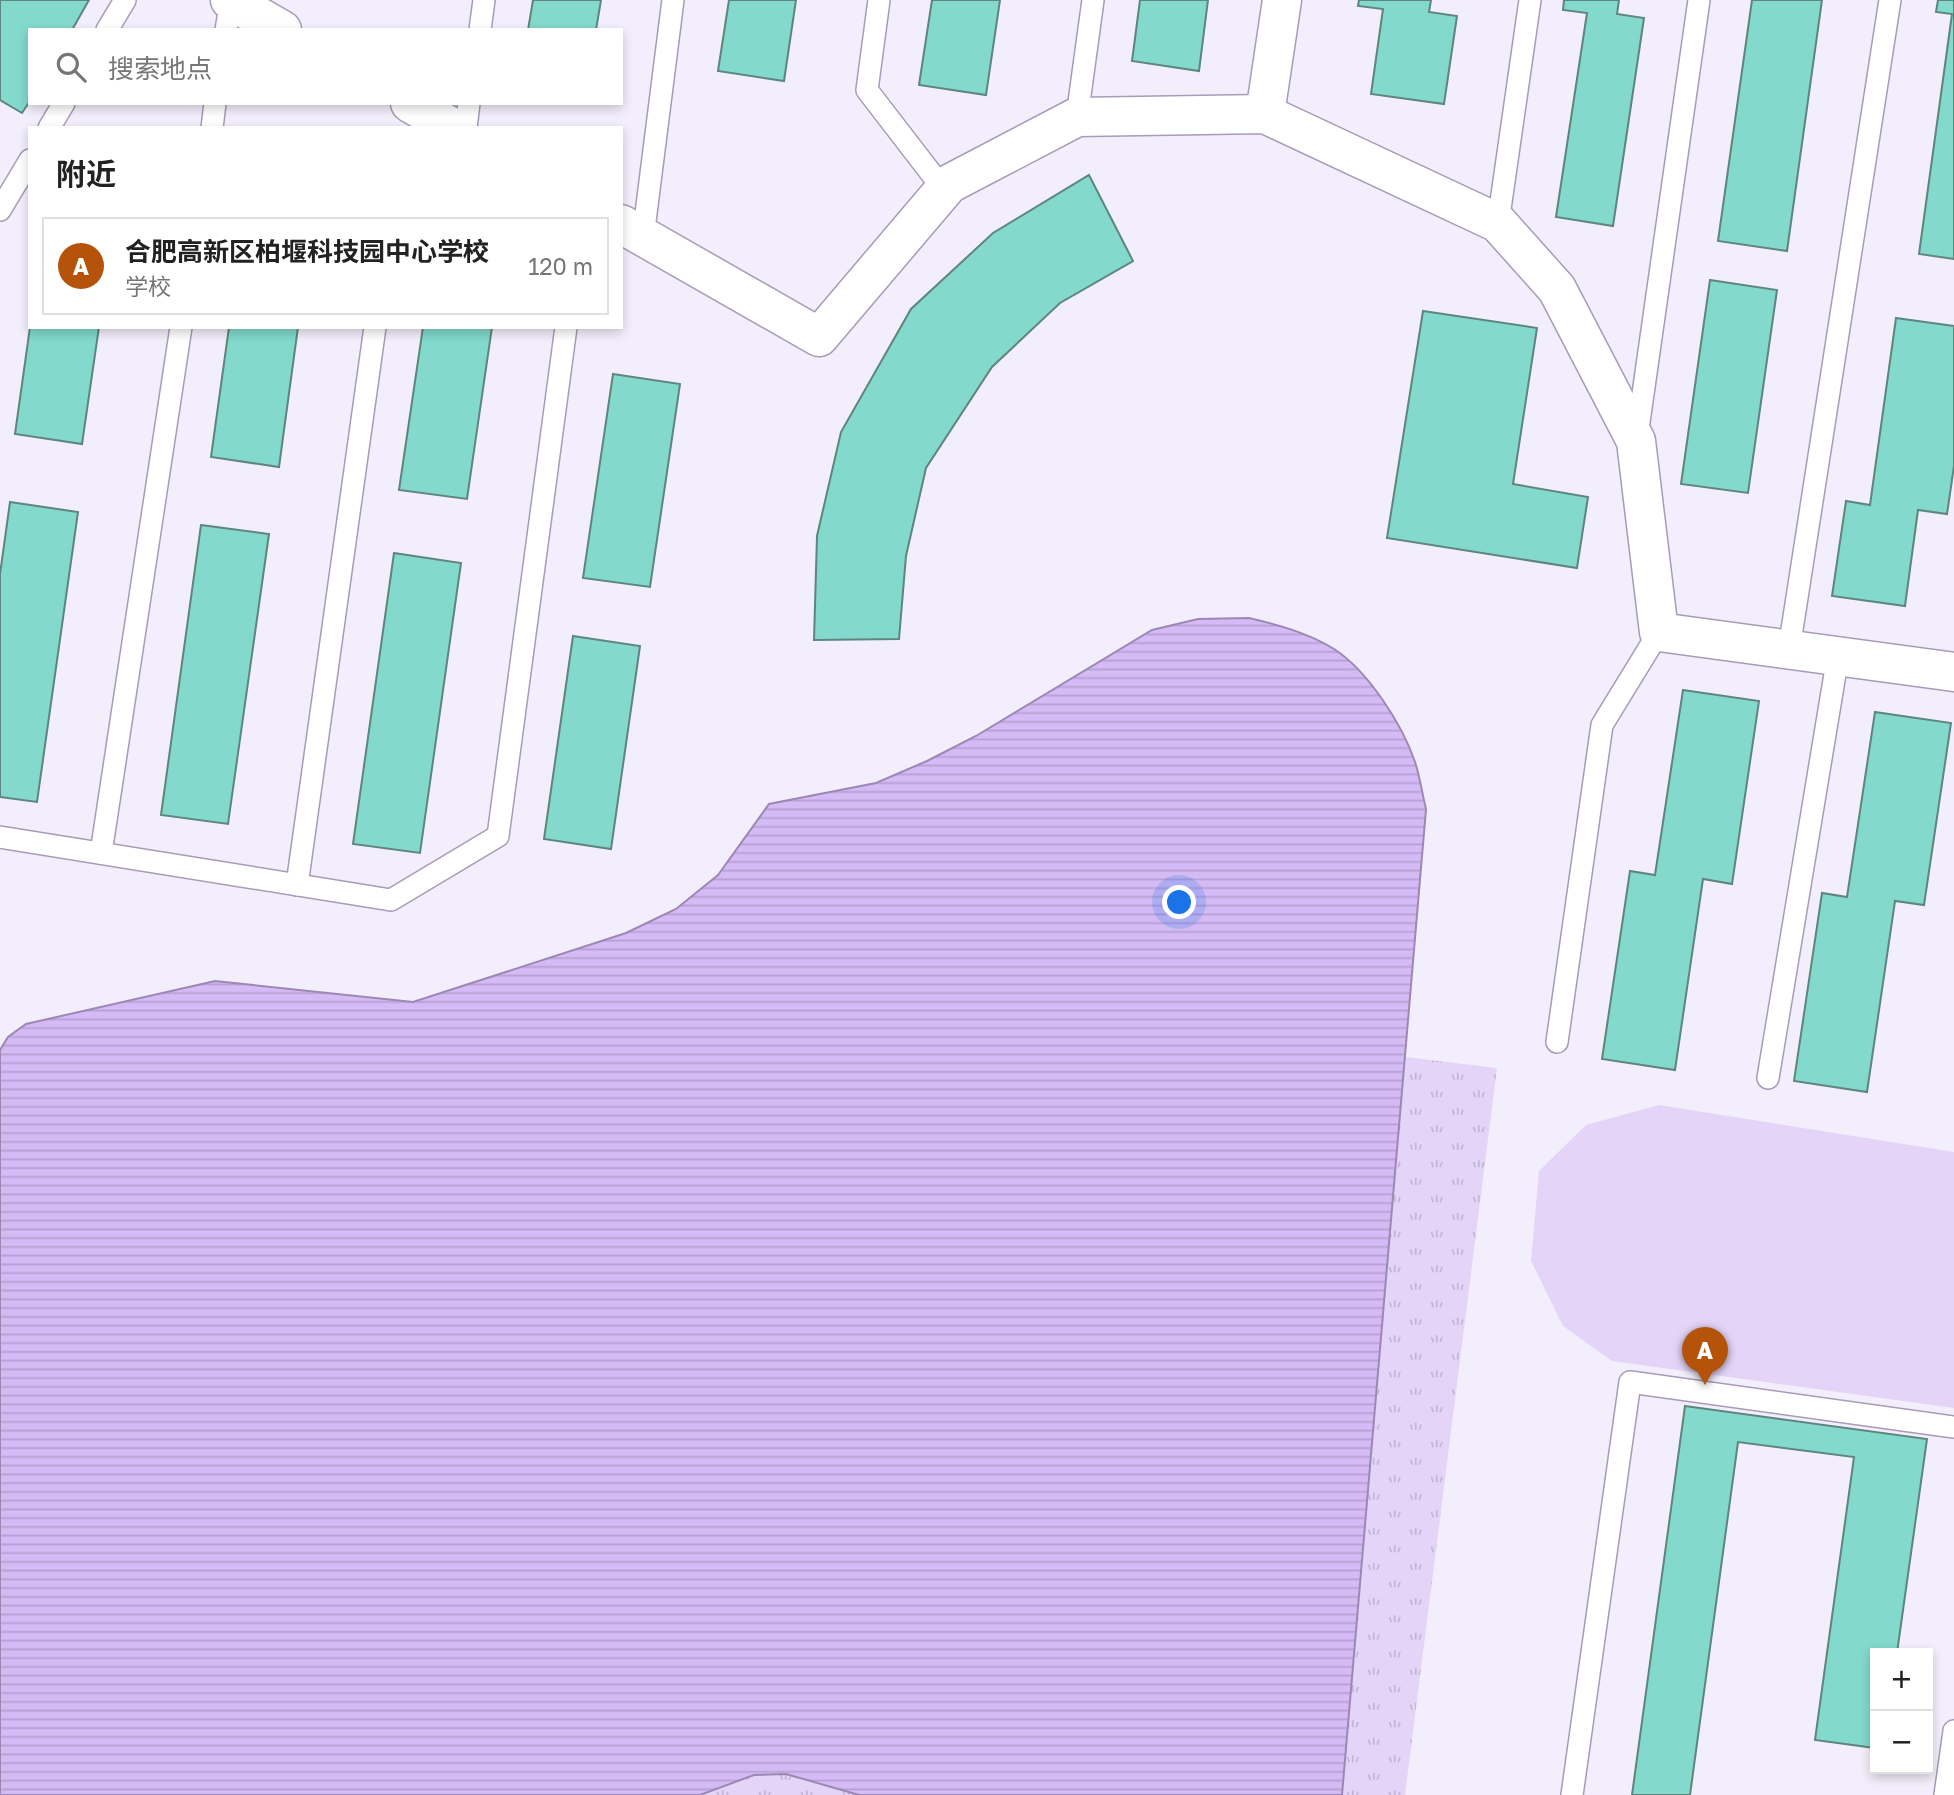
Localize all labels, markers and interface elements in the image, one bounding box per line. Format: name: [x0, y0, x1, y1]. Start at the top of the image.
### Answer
search box: [28, 28, 623, 105]
icon: search: [52, 48, 90, 86]
text: 搜索地点: [108, 53, 212, 84]
text: 附近: [56, 156, 116, 192]
text: 合肥高新区柏堰科技园中心学校: [125, 236, 489, 267]
text: A: [73, 252, 89, 280]
text: 120 m: [528, 252, 593, 280]
text: 学校: [125, 272, 171, 300]
your location: [1162, 885, 1196, 919]
pin: A: [1682, 1327, 1728, 1385]
map controls: [1870, 1648, 1933, 1774]
button: +: [1870, 1648, 1933, 1711]
button: −: [1870, 1711, 1933, 1774]

